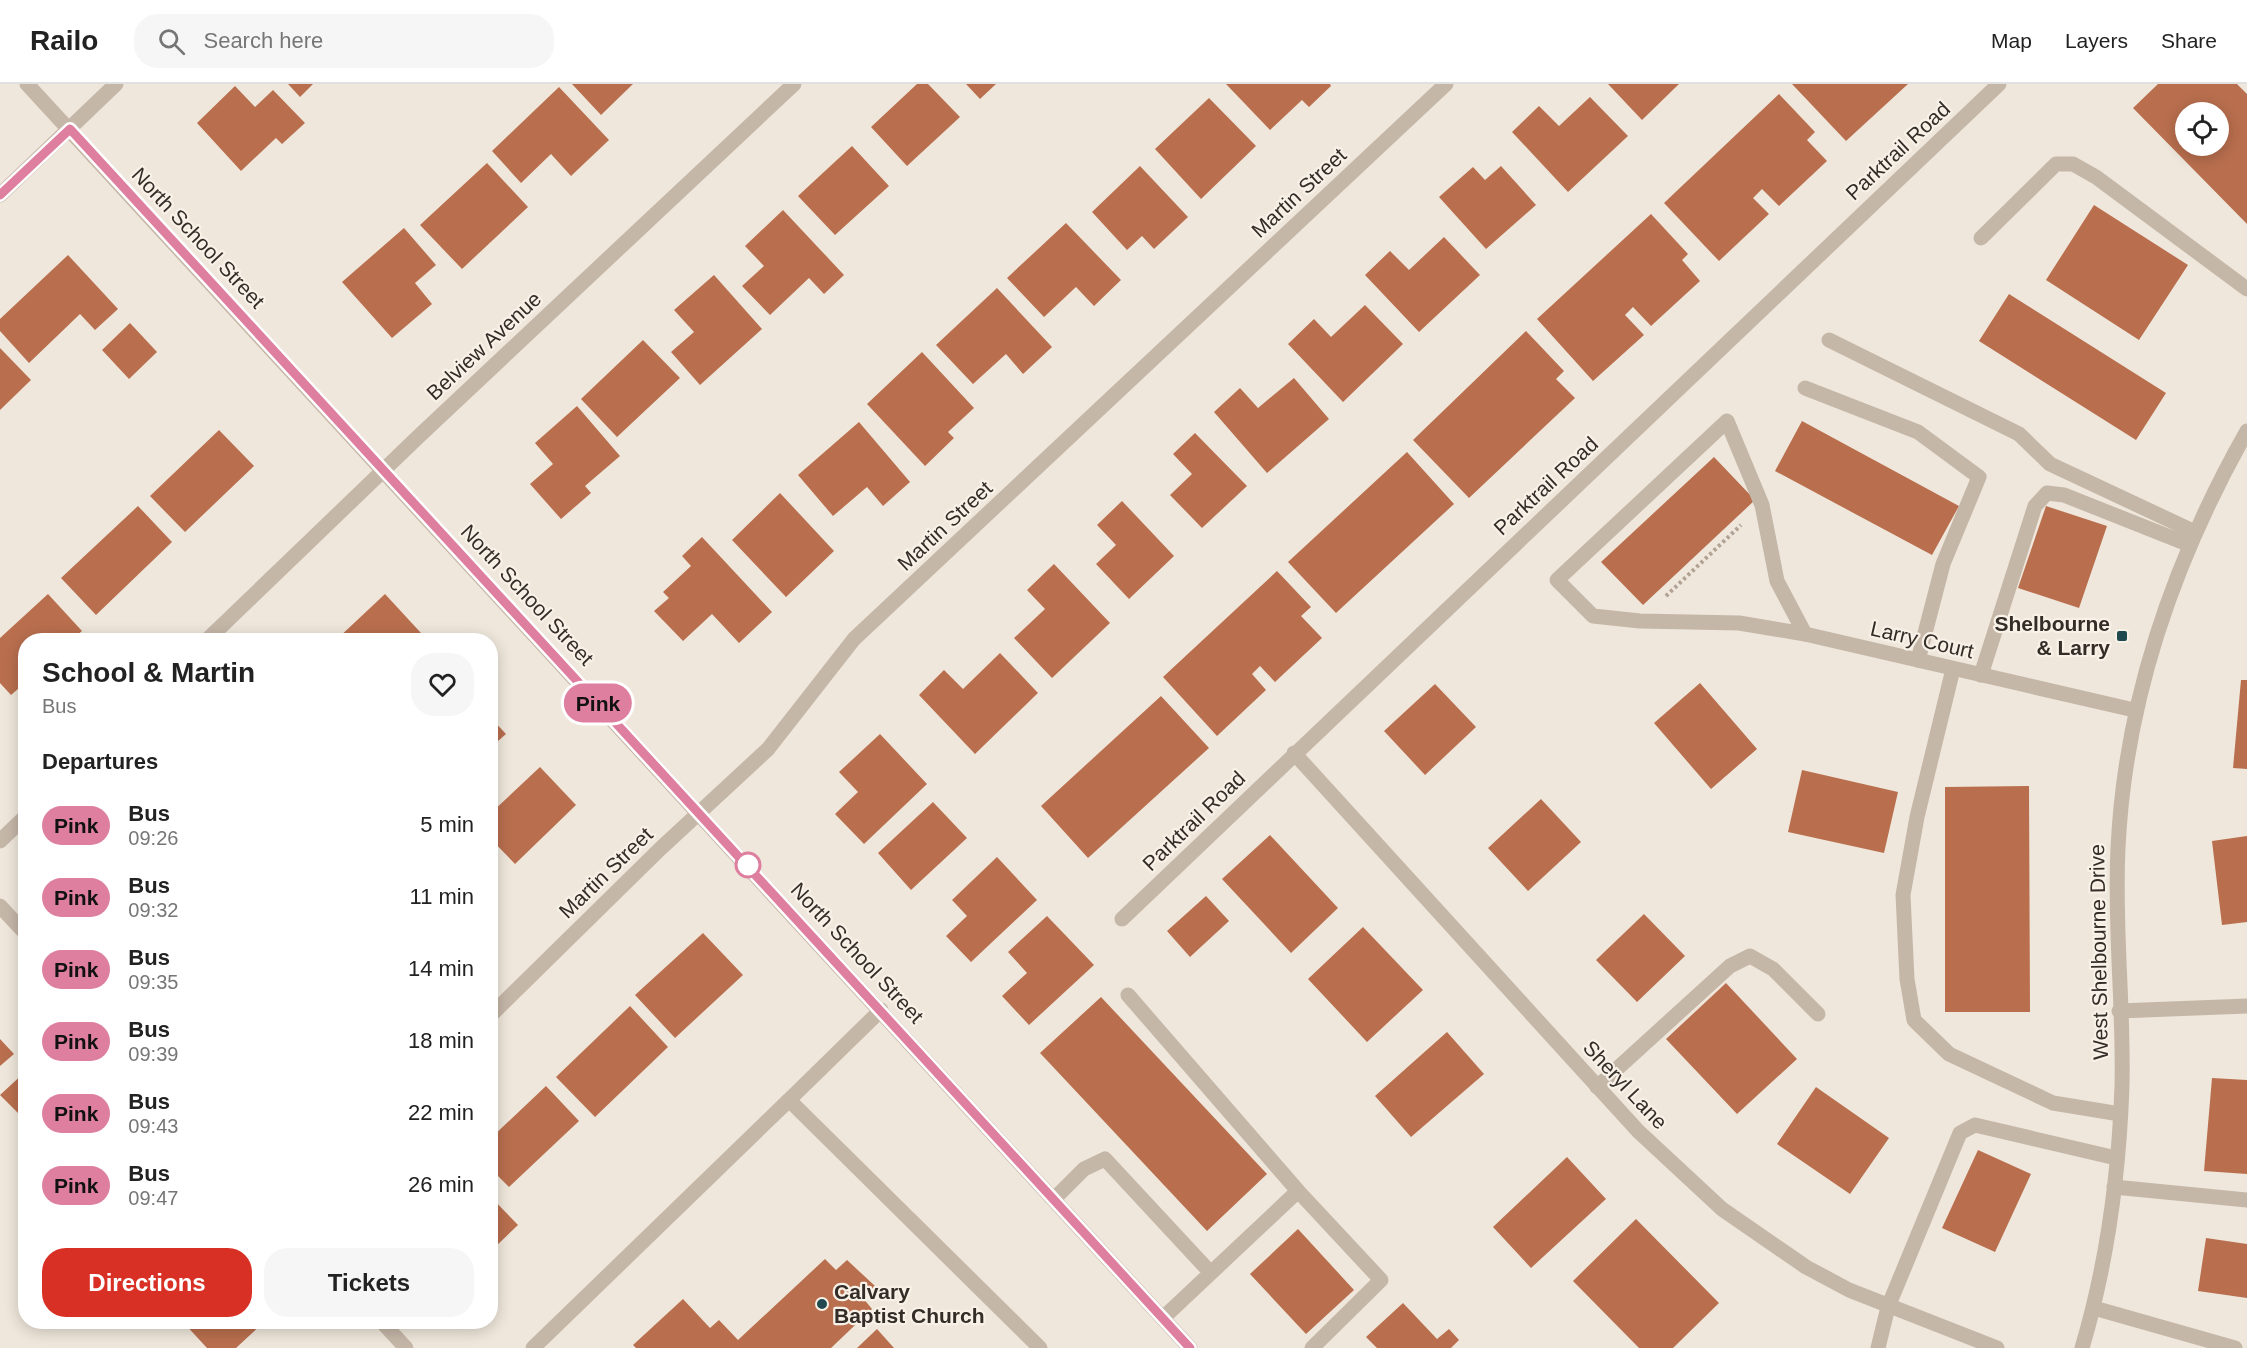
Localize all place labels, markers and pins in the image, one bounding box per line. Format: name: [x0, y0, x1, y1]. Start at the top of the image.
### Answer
place label: Shelbourne & Larry: [1994, 612, 2110, 659]
marker: Shelbourne & Larry: [2115, 629, 2129, 643]
unlabelled marker: [735, 852, 761, 878]
place label: Calvary Baptist Church: [834, 1280, 985, 1327]
marker: Calvary Baptist Church: [815, 1297, 829, 1311]

